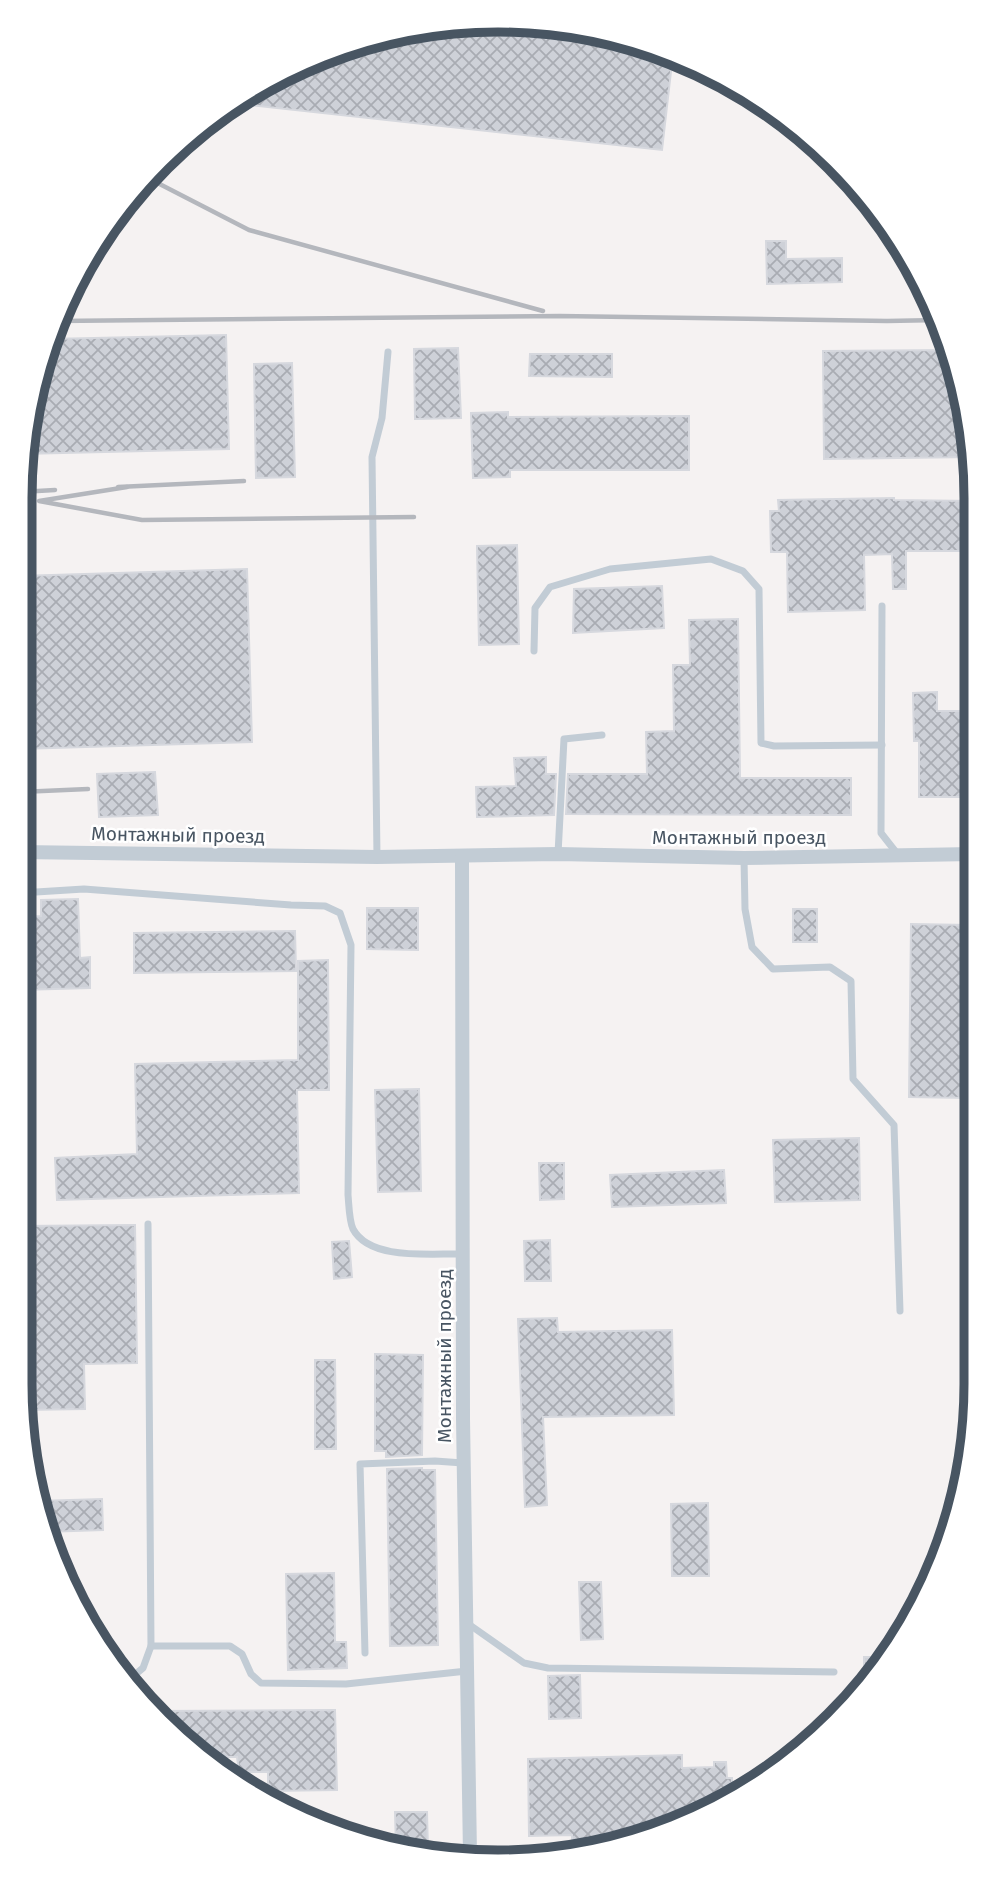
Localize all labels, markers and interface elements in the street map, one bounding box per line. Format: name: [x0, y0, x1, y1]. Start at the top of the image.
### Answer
street label: Монтажный проезд: [91, 822, 265, 848]
street label: Монтажный проезд: [652, 826, 826, 849]
street label: Монтажный проезд: [433, 1269, 456, 1443]

